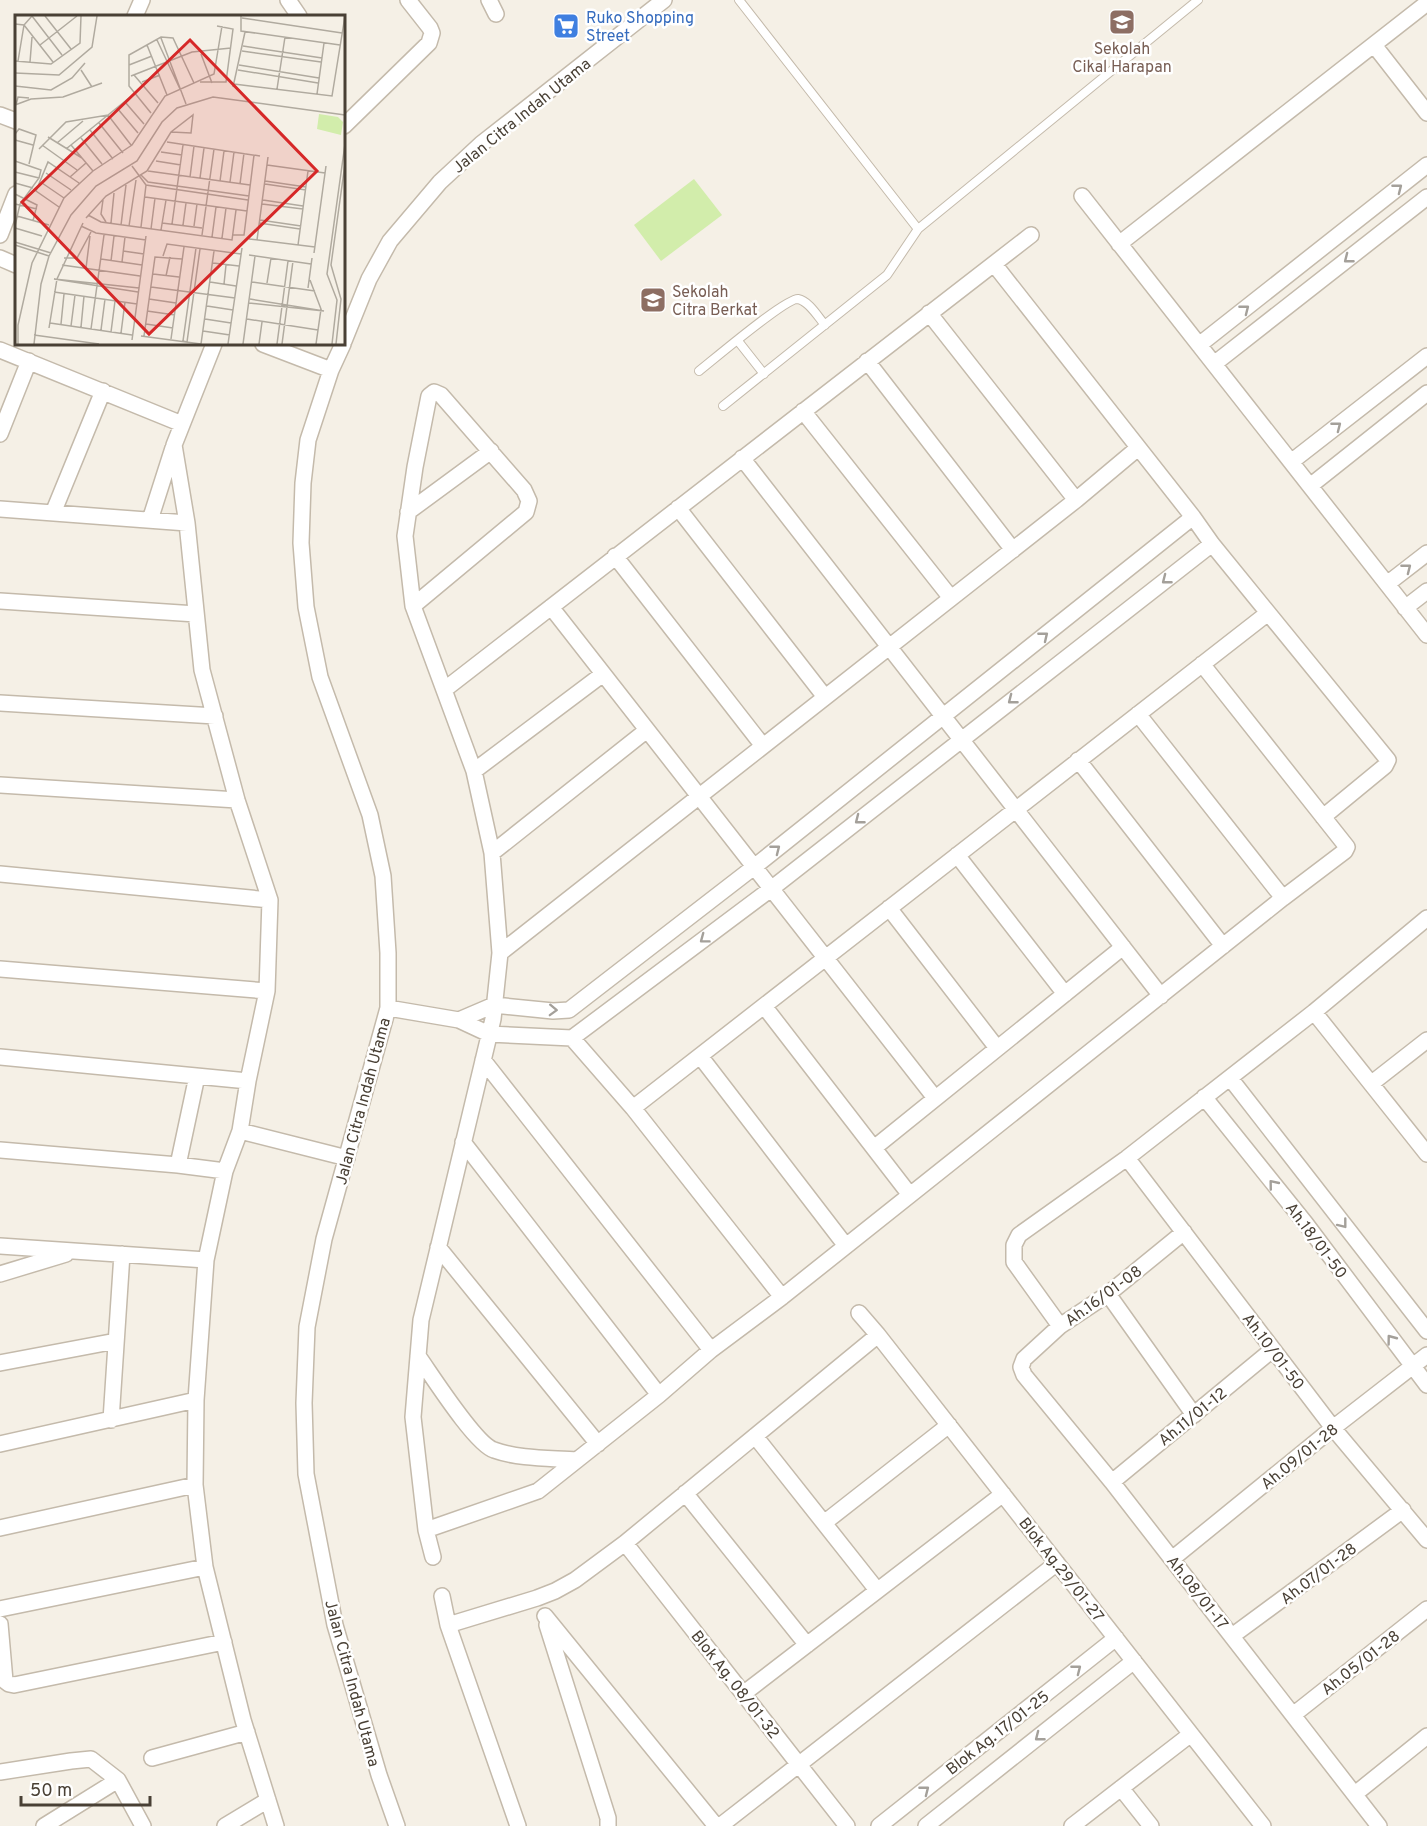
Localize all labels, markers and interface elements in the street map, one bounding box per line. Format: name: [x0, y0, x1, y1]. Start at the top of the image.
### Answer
school or university icon: Sekolah Cikal Harapan: [1107, 7, 1137, 37]
place label: Ruko Shopping Street: [586, 9, 694, 47]
supermarket icon: Ruko Shopping Street: [551, 11, 581, 41]
inset map: [15, 15, 345, 345]
place label: Sekolah Cikal Harapan: [1072, 40, 1172, 78]
street label: Jalan Citra Indah Utama: [449, 55, 595, 179]
one-way arrow: [1391, 184, 1402, 195]
one-way arrow: [1344, 251, 1355, 262]
place label: Sekolah Citra Berkat: [672, 283, 758, 321]
school or university icon: Sekolah Citra Berkat: [638, 285, 668, 315]
one-way arrow: [1238, 306, 1249, 317]
one-way arrow: [1330, 423, 1341, 434]
one-way arrow: [1400, 565, 1411, 576]
one-way arrow: [1162, 572, 1173, 583]
one-way arrow: [1037, 633, 1048, 644]
one-way arrow: [1008, 693, 1019, 704]
one-way arrow: [854, 813, 865, 824]
one-way arrow: [770, 846, 781, 857]
one-way arrow: [700, 932, 711, 943]
one-way arrow: [548, 1004, 557, 1017]
street label: Jalan Citra Indah Utama: [332, 1016, 396, 1187]
one-way arrow: [1270, 1179, 1281, 1190]
street label: Ah.18/01-50: [1280, 1199, 1351, 1283]
one-way arrow: [1336, 1217, 1347, 1228]
street label: Ah.16/01-08: [1062, 1262, 1147, 1331]
street label: Ah.10/01-50: [1237, 1310, 1308, 1395]
one-way arrow: [1388, 1334, 1399, 1345]
street label: Ah.11/01-12: [1155, 1384, 1232, 1451]
street label: Ah.09/01-28: [1257, 1420, 1343, 1495]
street label: Blok Ag.29/01-27: [1013, 1514, 1107, 1626]
street label: Ah.07/01-28: [1277, 1539, 1361, 1610]
street label: Ah.08/01-17: [1161, 1552, 1232, 1634]
street label: Jalan Citra Indah Utama: [319, 1598, 383, 1769]
street label: Blok Ag. 08/01-32: [686, 1627, 783, 1743]
street label: Ah.05/01-28: [1318, 1627, 1405, 1701]
one-way arrow: [1071, 1665, 1082, 1676]
street label: Blok Ag. 17/01-25: [943, 1687, 1054, 1780]
one-way arrow: [1034, 1729, 1045, 1740]
scale bar: [21, 1769, 150, 1807]
text: 50 m: [30, 1780, 72, 1803]
one-way arrow: [918, 1786, 929, 1797]

